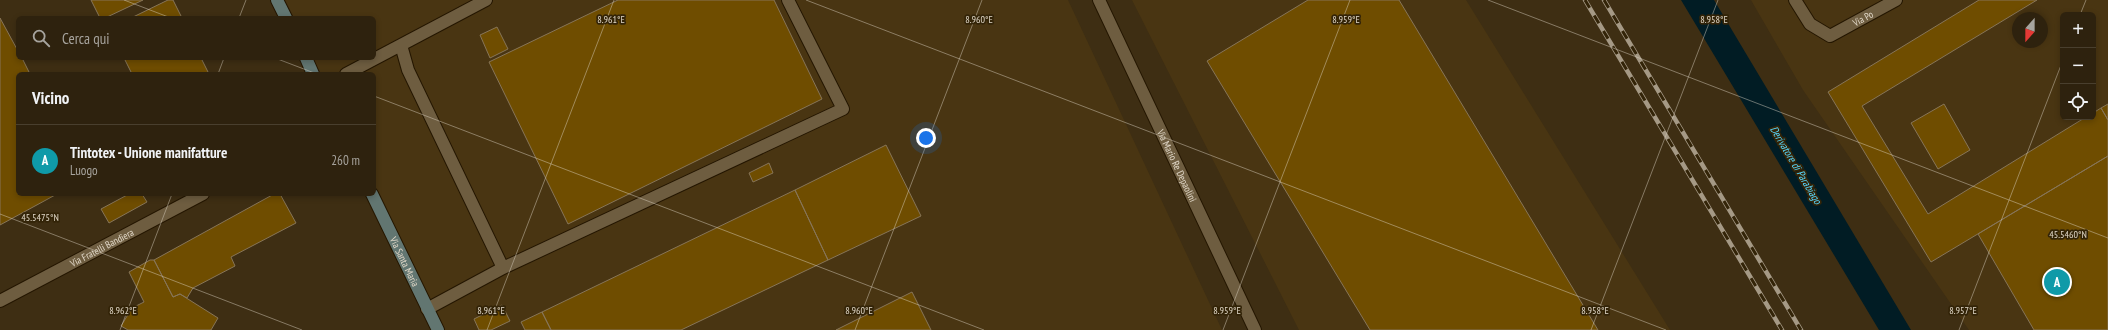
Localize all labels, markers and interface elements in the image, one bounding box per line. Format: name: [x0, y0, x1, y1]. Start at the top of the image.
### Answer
street label: Via Po: [1849, 7, 1875, 29]
north arrow: [2012, 12, 2048, 48]
map controls: [2060, 12, 2096, 120]
button: +: [2060, 12, 2096, 48]
text: 8.961°E: [597, 13, 625, 26]
text: 8.960°E: [965, 13, 993, 26]
text: 8.959°E: [1332, 13, 1360, 26]
text: 8.958°E: [1700, 13, 1728, 26]
search box: [16, 16, 376, 60]
icon: search: [30, 27, 52, 49]
text: Cerca qui: [62, 29, 110, 48]
button: −: [2060, 48, 2096, 84]
button: locate: [2060, 84, 2096, 120]
text: Vicino: [32, 87, 69, 109]
water label: Derivatore di Parabiago: [1767, 123, 1826, 208]
street label: Via Mario Re Depaolini: [1154, 126, 1200, 204]
your location: [916, 128, 936, 148]
text: Tintotex - Unione manifatture: [70, 143, 227, 162]
text: A: [42, 152, 48, 169]
text: 260 m: [331, 152, 360, 169]
text: Luogo: [70, 162, 98, 179]
text: 45.5475°N: [21, 211, 59, 224]
street label: Via Fratelli Bandiera: [67, 225, 136, 270]
text: 45.5460°N: [2049, 228, 2087, 241]
street label: Via Santa Maria: [387, 234, 422, 289]
pin: A: [2044, 267, 2070, 297]
text: 8.962°E: [109, 304, 137, 317]
text: 8.961°E: [477, 304, 505, 317]
text: 8.960°E: [845, 304, 873, 317]
text: 8.959°E: [1213, 304, 1241, 317]
text: 8.958°E: [1581, 304, 1609, 317]
text: 8.957°E: [1949, 304, 1977, 317]

